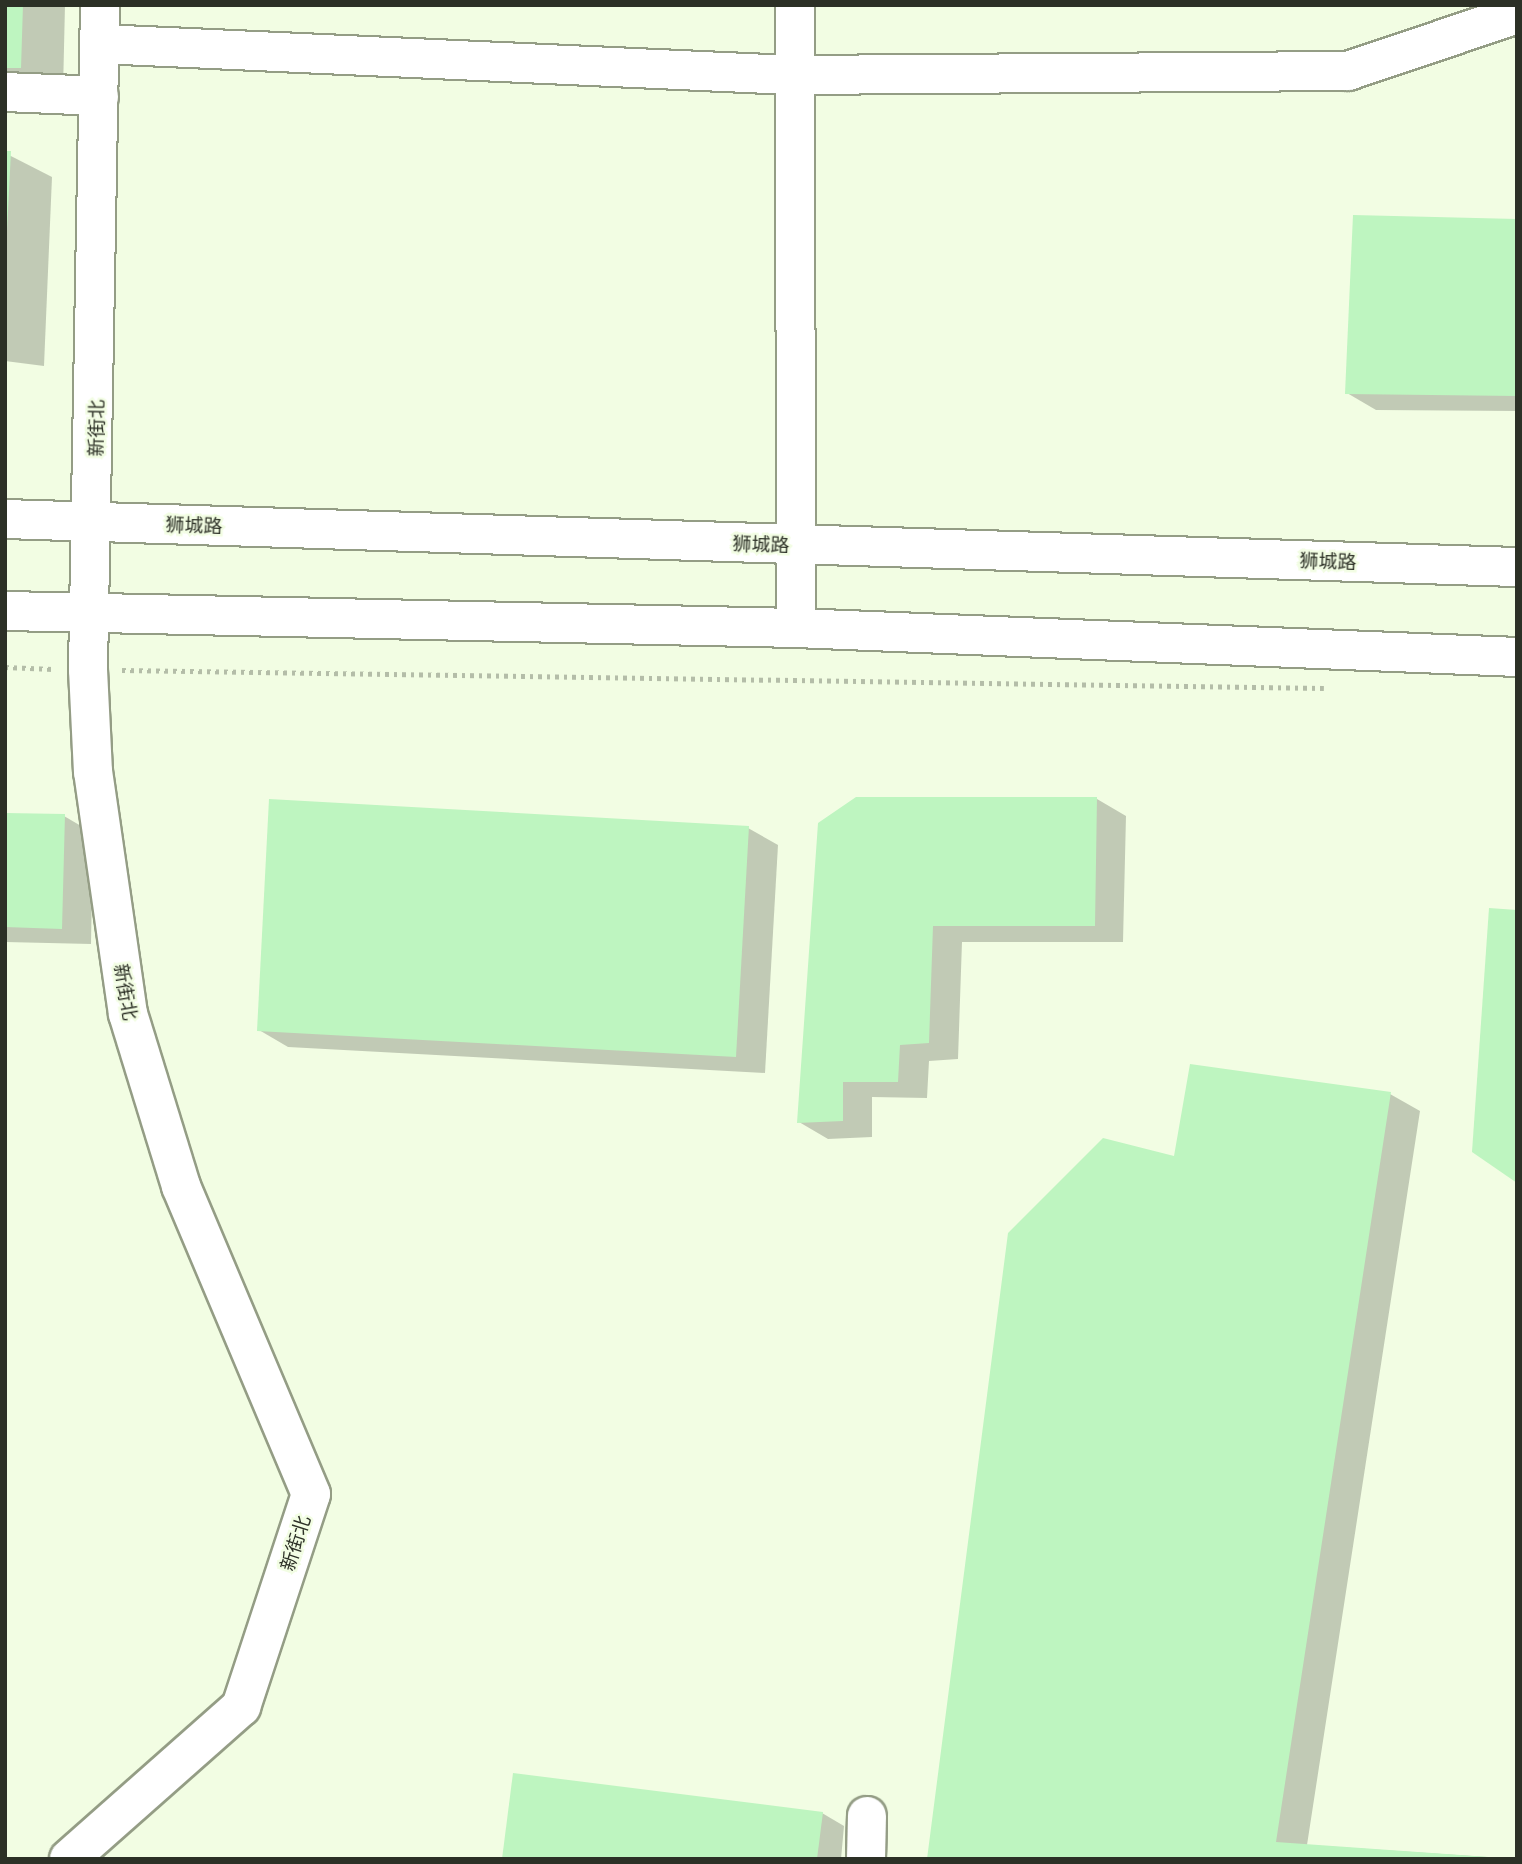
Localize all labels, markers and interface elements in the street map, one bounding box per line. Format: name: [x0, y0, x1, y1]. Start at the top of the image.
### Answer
street label: 新街北: [84, 399, 108, 457]
street label: 狮城路: [165, 513, 223, 537]
street label: 狮城路: [732, 532, 790, 556]
street label: 狮城路: [1299, 549, 1357, 573]
street label: 新街北: [110, 962, 142, 1022]
street label: 新街北: [275, 1512, 315, 1574]

